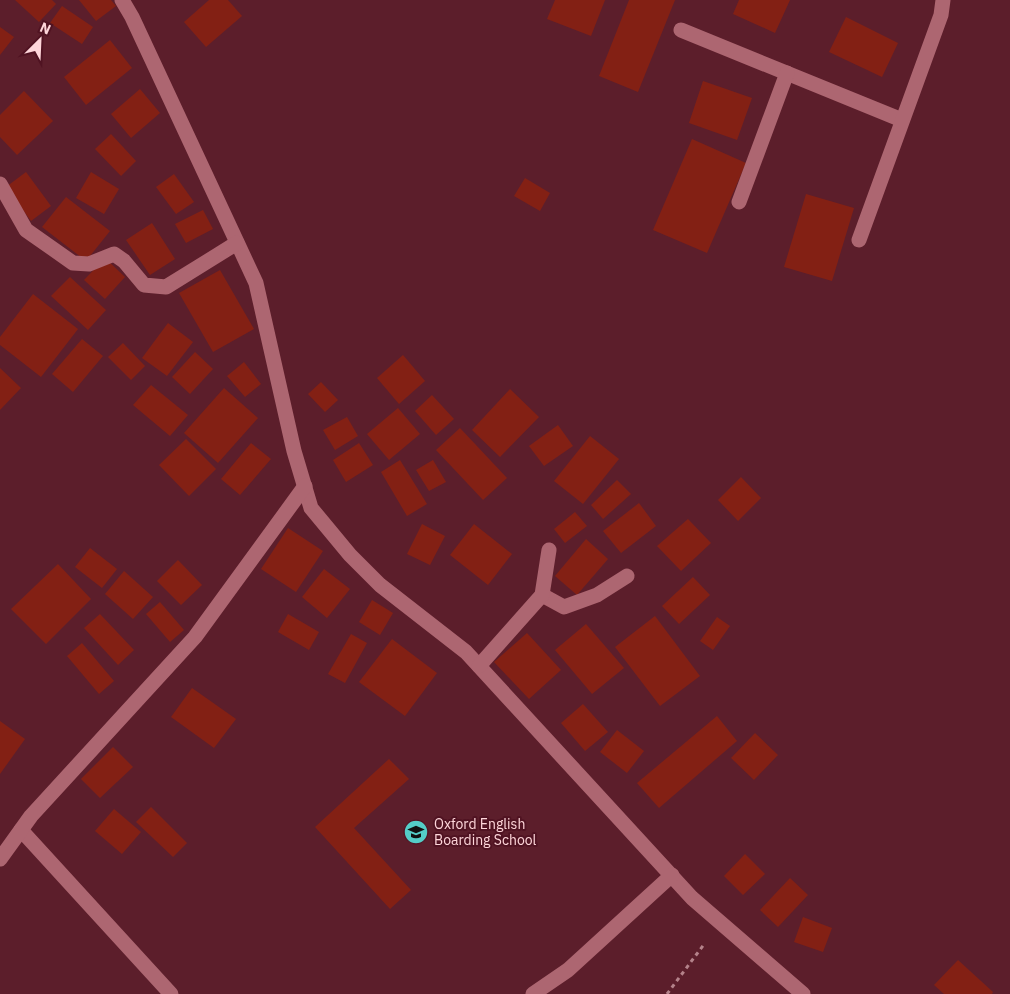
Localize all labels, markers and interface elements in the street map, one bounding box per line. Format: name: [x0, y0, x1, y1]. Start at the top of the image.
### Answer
north arrow: [15, 15, 65, 65]
text: N: [37, 18, 54, 38]
place label: Oxford English Boarding School: [434, 815, 537, 849]
school or university icon: Oxford English Boarding School: [403, 819, 429, 845]

